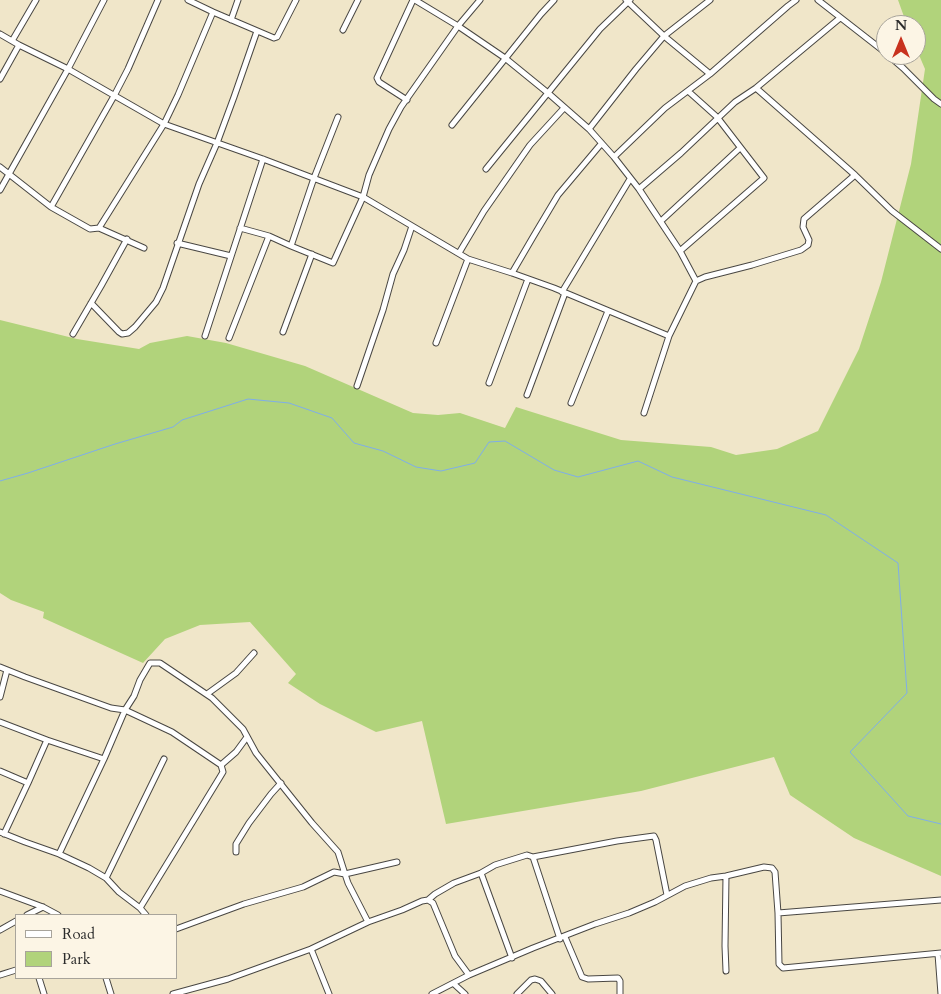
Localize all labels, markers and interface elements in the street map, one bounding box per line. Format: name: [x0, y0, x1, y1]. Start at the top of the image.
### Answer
north arrow: [876, 15, 926, 65]
text: N: [895, 16, 907, 35]
legend: [15, 914, 178, 979]
text: Road: [62, 924, 95, 944]
text: Park: [62, 949, 91, 969]

